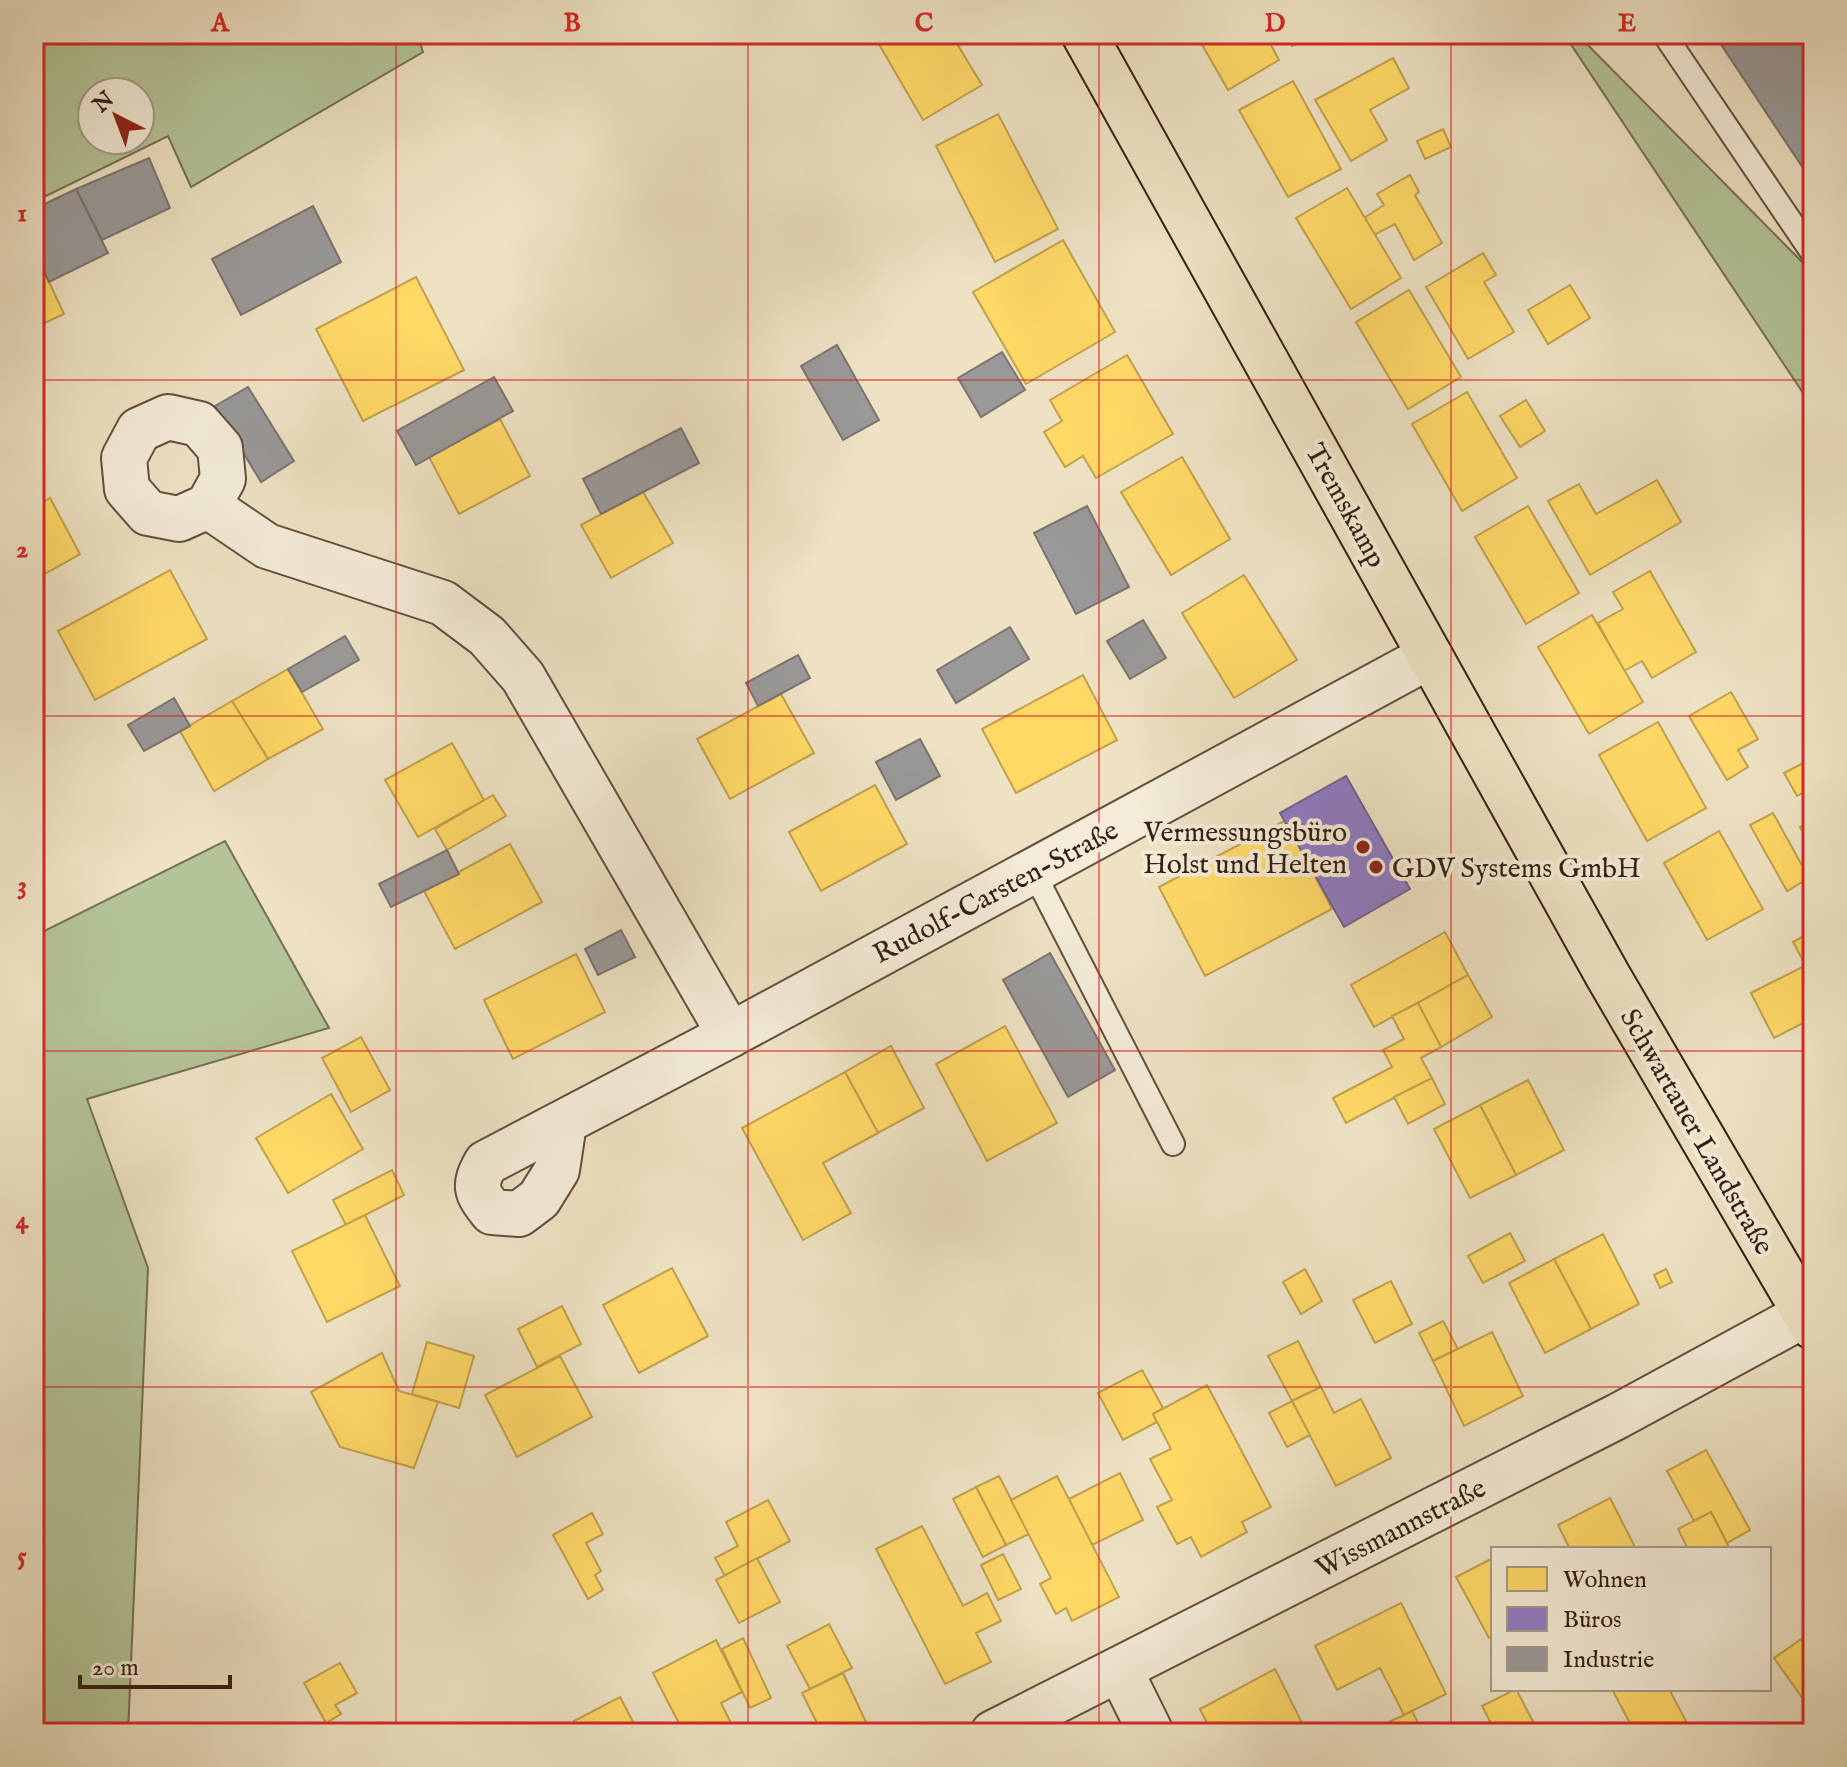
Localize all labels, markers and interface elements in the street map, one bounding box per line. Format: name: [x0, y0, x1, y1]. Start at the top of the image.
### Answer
text: A: [210, 7, 230, 40]
text: B: [563, 7, 581, 40]
text: C: [915, 7, 934, 40]
text: D: [1265, 7, 1286, 40]
text: E: [1618, 7, 1636, 40]
north arrow: [76, 76, 156, 156]
text: N: [87, 86, 120, 120]
text: 1: [17, 197, 27, 230]
street label: Tremskamp: [1296, 438, 1393, 574]
text: 2: [16, 533, 28, 566]
street label: Rudolf-Carsten-Straße: [868, 814, 1125, 973]
place label: Vermessungsbüro Holst und Helten: [1143, 816, 1347, 883]
marker: Vermessungsbüro Holst und Helten: [1354, 838, 1372, 856]
place label: GDV Systems GmbH: [1392, 852, 1641, 887]
marker: GDV Systems GmbH: [1367, 858, 1385, 876]
text: 3: [17, 869, 27, 902]
street label: Schwartauer Landstraße: [1611, 1003, 1781, 1262]
text: 4: [16, 1204, 30, 1237]
street label: Wissmannstraße: [1310, 1471, 1492, 1587]
text: 5: [17, 1540, 27, 1573]
legend: [1491, 1547, 1771, 1691]
text: Wohnen: [1563, 1565, 1647, 1596]
text: Büros: [1563, 1605, 1622, 1636]
scale bar: [80, 1639, 230, 1689]
text: Industrie: [1563, 1645, 1654, 1676]
text: 20 m: [92, 1653, 139, 1684]

